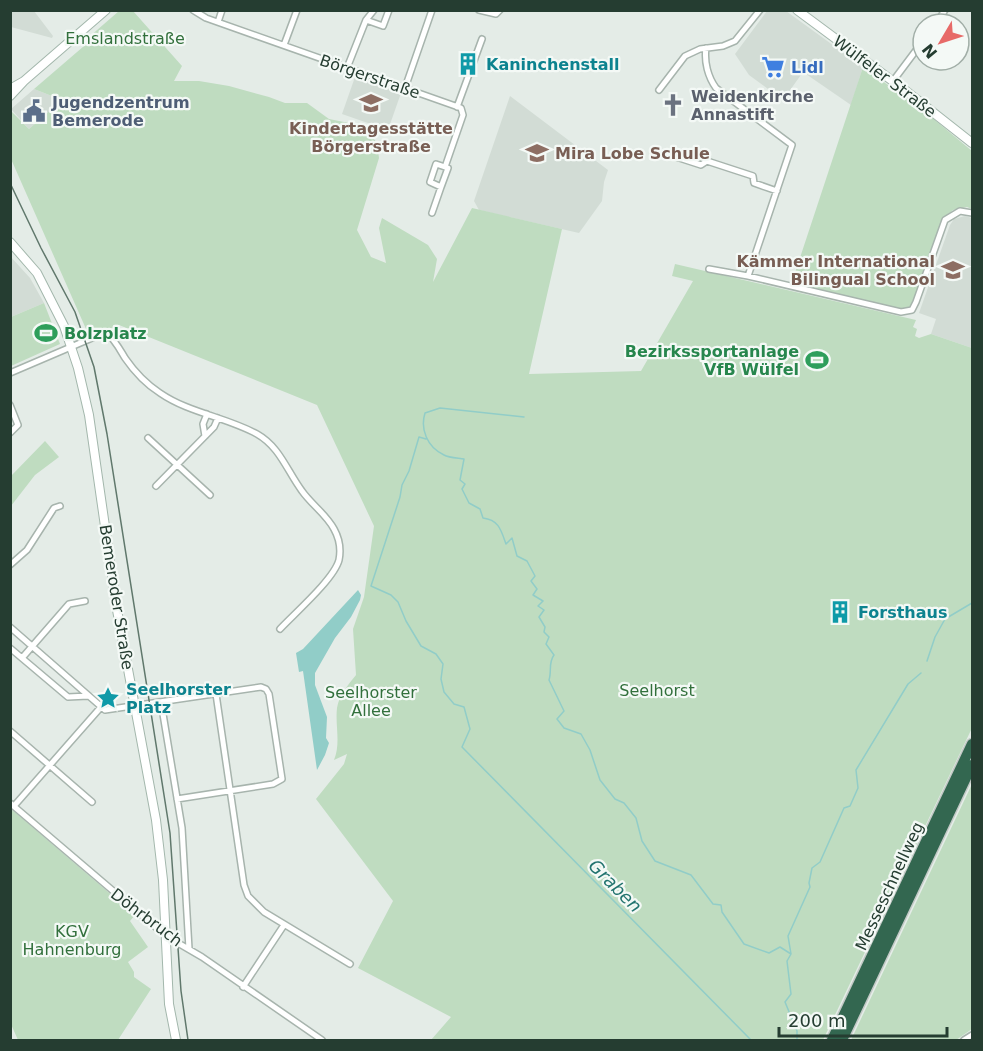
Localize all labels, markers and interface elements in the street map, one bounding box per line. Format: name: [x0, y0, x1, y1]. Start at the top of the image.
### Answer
north arrow: [911, 12, 971, 72]
park label: Emslandstraße: [65, 29, 185, 48]
street label: Wülfeler Straße: [829, 31, 940, 121]
text: N: [918, 40, 941, 62]
street label: Börgerstraße: [317, 50, 422, 102]
building icon: Kaninchenstall: [455, 51, 481, 77]
supermarket icon: Lidl: [760, 54, 786, 80]
place label: Kaninchenstall: [486, 55, 620, 74]
place label: Lidl: [791, 58, 824, 77]
place label: Weidenkirche Annastift: [691, 87, 814, 124]
school or university icon: Kindertagesstätte Börgerstraße: [358, 90, 384, 116]
church icon: Weidenkirche Annastift: [660, 92, 686, 118]
place label: Jugendzentrum Bemerode: [51, 93, 190, 130]
public building icon: Jugendzentrum Bemerode: [21, 98, 47, 124]
place label: Kindertagesstätte Börgerstraße: [289, 119, 453, 156]
school or university icon: Mira Lobe Schule: [524, 140, 550, 166]
place label: Mira Lobe Schule: [555, 144, 710, 163]
place label: Kämmer International Bilingual School: [736, 252, 935, 289]
school or university icon: Kämmer International Bilingual School: [940, 257, 966, 283]
sports icon: Bolzplatz: [33, 320, 59, 346]
place label: Bolzplatz: [64, 324, 147, 343]
place label: Bezirkssportanlage VfB Wülfel: [625, 342, 799, 379]
sports icon: Bezirkssportanlage VfB Wülfel: [804, 347, 830, 373]
street label: Bemeroder Straße: [96, 523, 137, 671]
building icon: Forsthaus: [827, 599, 853, 625]
place label: Forsthaus: [858, 603, 947, 622]
place label: Seelhorster Platz: [126, 680, 231, 717]
park label: Seelhorst: [619, 681, 695, 700]
park label: Seelhorster Allee: [325, 683, 417, 720]
place icon: Seelhorster Platz: [95, 685, 121, 711]
street label: Messeschnellweg: [851, 819, 928, 953]
water label: Graben: [584, 855, 646, 917]
street label: Döhrbruch: [107, 884, 186, 950]
park label: KGV Hahnenburg: [23, 922, 121, 959]
scale bar: [779, 1000, 947, 1038]
text: 200 m: [788, 1010, 846, 1031]

